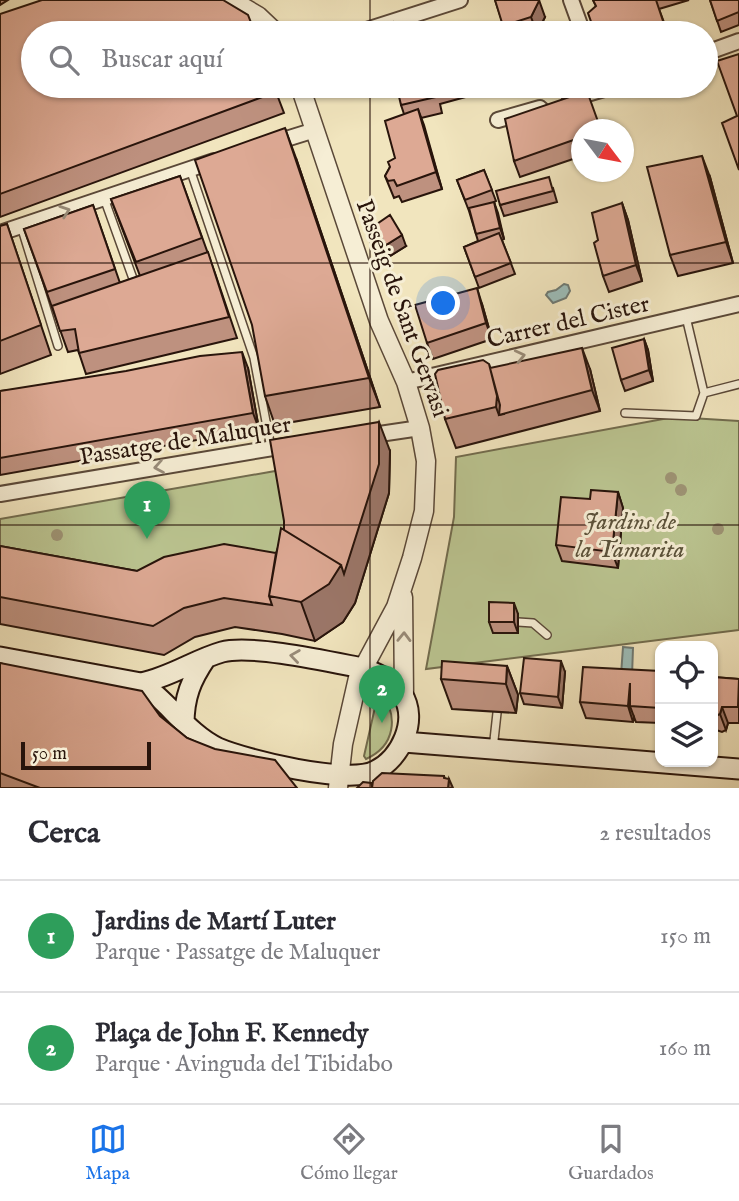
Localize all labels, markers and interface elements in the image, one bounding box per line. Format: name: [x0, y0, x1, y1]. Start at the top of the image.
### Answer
search box: [21, 21, 718, 98]
icon: search: [45, 41, 83, 79]
text: Buscar aquí: [101, 43, 223, 76]
north arrow: [571, 119, 634, 182]
street label: Passeig de Sant Gervasi: [348, 195, 455, 422]
one-way arrow: [58, 205, 70, 219]
your location: [426, 286, 460, 320]
street label: Carrer del Cister: [484, 289, 653, 356]
one-way arrow: [514, 349, 526, 364]
street label: Passatge de Maluquer: [77, 409, 293, 474]
one-way arrow: [153, 459, 165, 474]
pin: 1: [124, 481, 170, 539]
park label: Jardins de la Tamarita: [575, 507, 685, 566]
one-way arrow: [396, 631, 412, 642]
map controls: [655, 641, 718, 767]
button: locate: [655, 641, 718, 704]
one-way arrow: [289, 649, 301, 664]
pin: 2: [359, 665, 405, 723]
button: layers: [655, 704, 718, 767]
scale bar: [21, 739, 150, 771]
text: 50 m: [32, 742, 67, 766]
text: Cerca: [28, 815, 100, 853]
text: 2 resultados: [599, 819, 711, 848]
text: Jardins de Martí Luter: [95, 905, 336, 938]
text: 1: [47, 922, 55, 951]
text: 150 m: [660, 922, 711, 951]
text: Parque · Passatge de Maluquer: [95, 938, 380, 967]
text: Plaça de John F. Kennedy: [95, 1017, 369, 1050]
text: 2: [46, 1034, 56, 1063]
text: 160 m: [659, 1034, 711, 1063]
text: Parque · Avinguda del Tibidabo: [95, 1050, 393, 1079]
tab: Mapa: [85, 1120, 130, 1186]
tab: Cómo llegar: [300, 1120, 398, 1186]
tab: Guardados: [568, 1120, 654, 1186]

